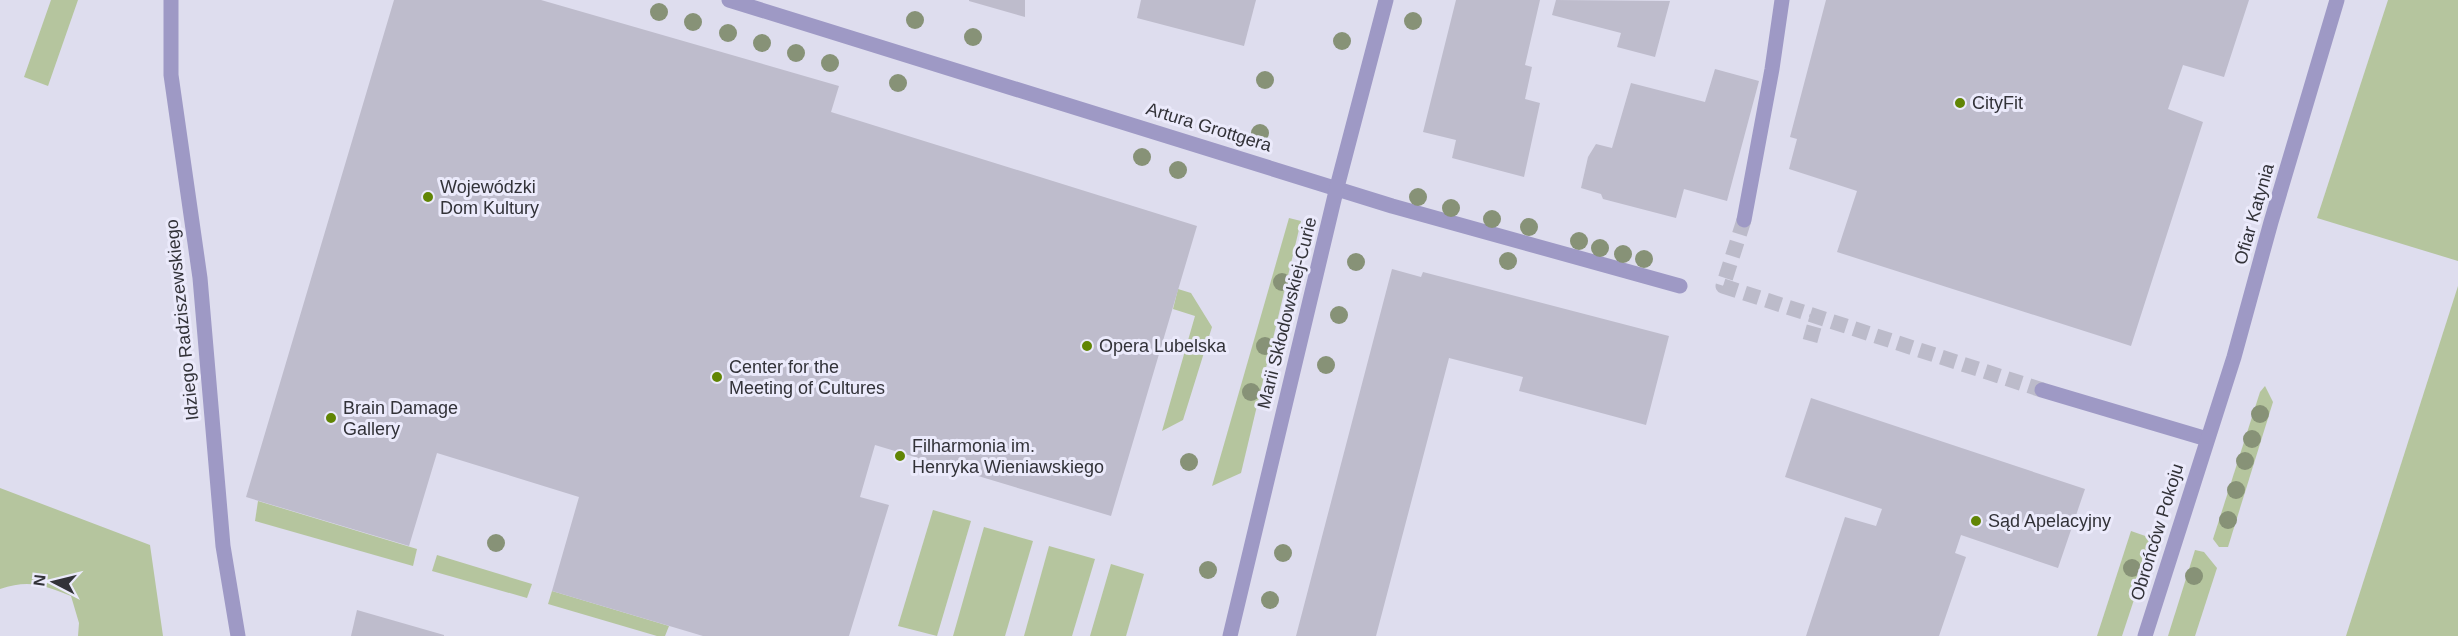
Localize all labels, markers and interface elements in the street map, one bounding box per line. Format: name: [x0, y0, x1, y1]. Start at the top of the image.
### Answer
place label: CityFit: [1972, 93, 2023, 113]
marker: CityFit: [1953, 96, 1967, 110]
street label: Artura Grottgera: [1144, 98, 1275, 156]
street label: Ofiar Katynia: [2230, 160, 2278, 267]
place label: Wojewódzki Dom Kultury: [440, 177, 539, 218]
marker: Wojewódzki Dom Kultury: [421, 190, 435, 204]
street label: Marii Skłodowskiej-Curie: [1253, 215, 1321, 411]
street label: Idziego Radziszewskiego: [161, 218, 203, 422]
place label: Opera Lubelska: [1099, 336, 1227, 356]
marker: Opera Lubelska: [1080, 339, 1094, 353]
place label: Center for the Meeting of Cultures: [729, 357, 885, 398]
marker: Center for the Meeting of Cultures: [710, 370, 724, 384]
place label: Brain Damage Gallery: [343, 398, 458, 439]
marker: Brain Damage Gallery: [324, 411, 338, 425]
place label: Filharmonia im. Henryka Wieniawskiego: [912, 436, 1104, 477]
marker: Filharmonia im. Henryka Wieniawskiego: [893, 449, 907, 463]
street label: Obrońców Pokoju: [2127, 461, 2187, 603]
place label: Sąd Apelacyjny: [1988, 511, 2111, 531]
marker: Sąd Apelacyjny: [1969, 514, 1983, 528]
north arrow: [24, 552, 84, 612]
text: N: [30, 573, 49, 587]

